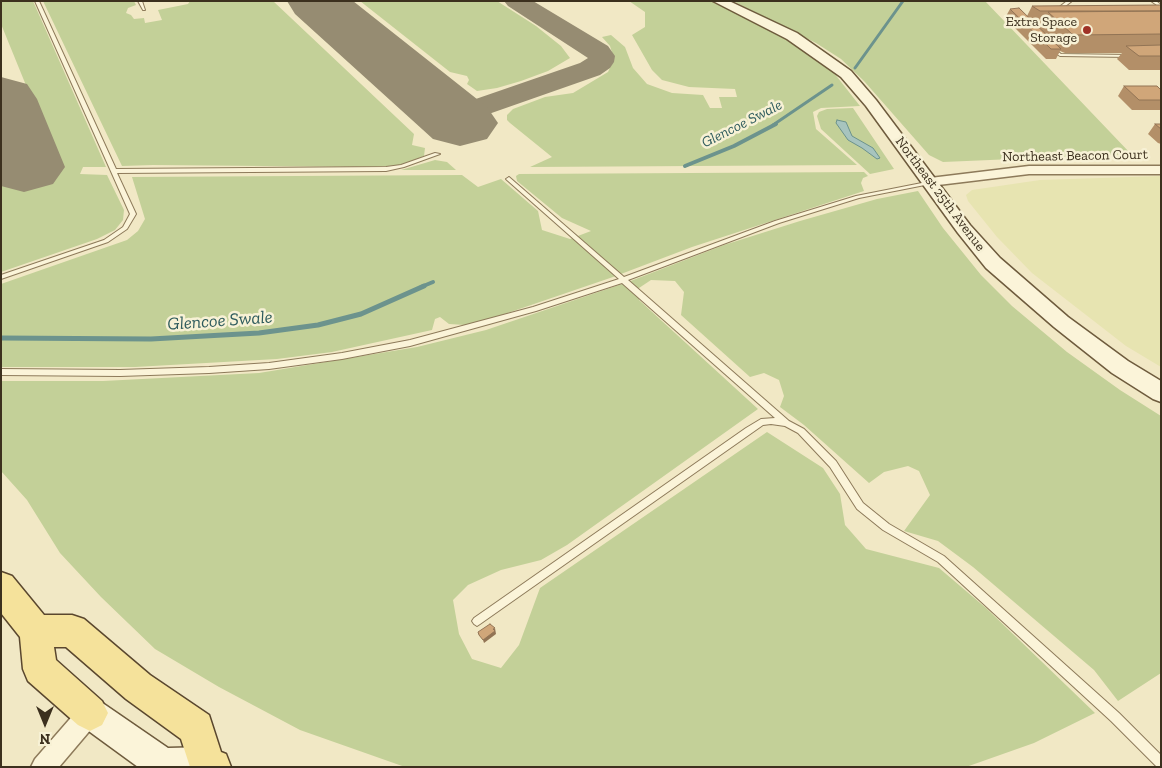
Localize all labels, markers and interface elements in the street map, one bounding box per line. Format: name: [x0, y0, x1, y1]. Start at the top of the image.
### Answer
place label: Extra Space Storage: [1006, 14, 1077, 46]
marker: Extra Space Storage: [1081, 24, 1093, 36]
water label: Glencoe Swale: [699, 96, 785, 152]
street label: Northeast 25th Avenue: [891, 133, 989, 255]
street label: Northeast Beacon Court: [1002, 146, 1148, 166]
water label: Glencoe Swale: [167, 307, 273, 335]
north arrow: [20, 698, 70, 748]
text: N: [40, 730, 50, 747]

